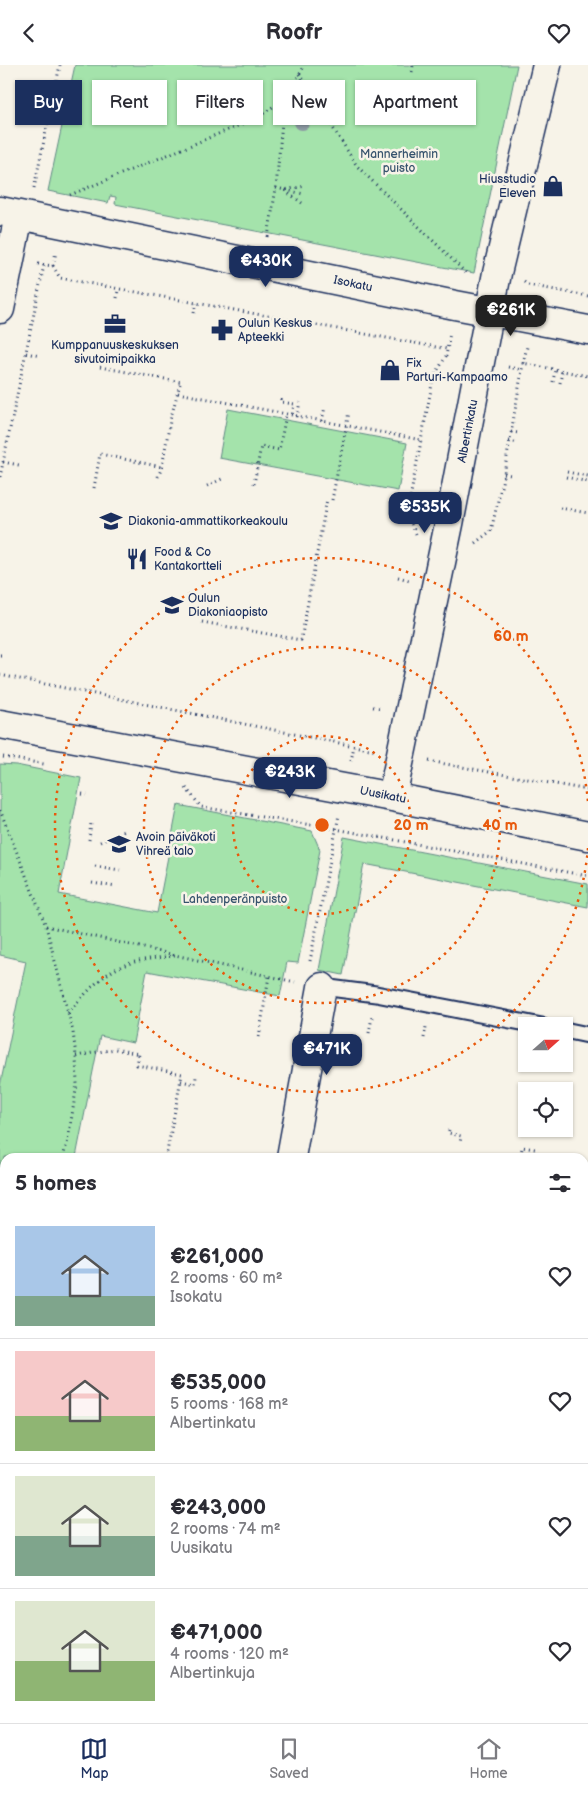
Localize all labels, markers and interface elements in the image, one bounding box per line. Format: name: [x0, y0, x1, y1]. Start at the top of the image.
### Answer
icon: back: [15, 19, 43, 47]
text: Roofr: [266, 19, 322, 46]
icon: heart: [545, 19, 573, 47]
chip: Buy: [15, 80, 82, 125]
chip: Rent: [92, 80, 167, 125]
chip: Filters: [177, 80, 263, 125]
chip: New: [273, 80, 345, 125]
chip: Apartment: [355, 80, 476, 125]
park label: Mannerheimin puisto: [360, 147, 438, 176]
place label: Hiusstudio Eleven: [479, 172, 536, 201]
shop icon: Hiusstudio Eleven: [540, 173, 566, 199]
pin: €430K: [231, 245, 301, 288]
text: €430K: [240, 252, 292, 271]
street label: Isokatu: [332, 273, 374, 295]
pin: €261K: [476, 295, 546, 337]
text: €261K: [487, 301, 535, 320]
office icon: Kumppanuuskeskuksen sivutoimipaikka: [102, 311, 128, 337]
place label: Oulun Keskus Apteekki: [238, 316, 312, 345]
pharmacy icon: Oulun Keskus Apteekki: [209, 317, 235, 343]
place label: Kumppanuuskeskuksen sivutoimipaikka: [51, 338, 179, 367]
place label: Fix Parturi-Kampaamo: [406, 356, 508, 385]
shop icon: Fix Parturi-Kampaamo: [377, 357, 403, 383]
street label: Albertinkatu: [454, 398, 482, 464]
pin: €535K: [390, 491, 460, 534]
text: €535K: [400, 498, 450, 517]
school or university icon: Diakonia-ammattikorkeakoulu: [98, 508, 124, 534]
place label: Diakonia-ammattikorkeakoulu: [128, 514, 288, 529]
place label: Food & Co Kantakortteli: [154, 545, 222, 574]
restaurant icon: Food & Co Kantakortteli: [124, 546, 150, 572]
place label: Oulun Diakoniaopisto: [188, 591, 268, 620]
school or university icon: Oulun Diakoniaopisto: [159, 592, 185, 618]
text: 60 m: [493, 627, 529, 646]
pin: €243K: [255, 757, 325, 799]
text: €243K: [265, 763, 315, 782]
street label: Uusikatu: [359, 783, 407, 807]
centre of rings: [313, 816, 331, 834]
text: 20 m: [394, 816, 429, 835]
text: 40 m: [482, 816, 518, 835]
place label: Avoin päiväkoti Vihreä talo: [136, 830, 216, 859]
school or university icon: Avoin päiväkoti Vihreä talo: [106, 831, 132, 857]
park label: Lahdenperänpuisto: [183, 892, 288, 907]
north arrow: [518, 1017, 572, 1073]
map controls: [518, 1017, 573, 1137]
pin: €471K: [292, 1033, 362, 1076]
text: €471K: [303, 1040, 351, 1059]
button: locate: [518, 1082, 573, 1137]
icon: filters: [546, 1169, 574, 1197]
text: 5 homes: [15, 1171, 97, 1196]
text: €261,000: [170, 1244, 264, 1269]
icon: home: [55, 1246, 115, 1306]
icon: heart: [546, 1262, 574, 1290]
text: 2 rooms · 60 m²: [170, 1269, 283, 1288]
text: Isokatu: [170, 1288, 222, 1307]
text: €535,000: [170, 1370, 266, 1395]
icon: home: [55, 1371, 115, 1431]
icon: heart: [546, 1387, 574, 1415]
text: 5 rooms · 168 m²: [170, 1395, 288, 1414]
text: Albertinkatu: [170, 1414, 256, 1433]
text: €243,000: [170, 1495, 266, 1520]
icon: home: [55, 1496, 115, 1556]
icon: heart: [546, 1512, 574, 1540]
text: 2 rooms · 74 m²: [170, 1520, 281, 1539]
text: Uusikatu: [170, 1539, 233, 1558]
text: €471,000: [170, 1620, 263, 1645]
icon: home: [55, 1621, 115, 1681]
icon: heart: [546, 1637, 574, 1665]
text: 4 rooms · 120 m²: [170, 1645, 289, 1664]
text: Albertinkuja: [170, 1664, 255, 1683]
tab: Map: [80, 1735, 109, 1782]
tab: Saved: [269, 1735, 309, 1782]
tab: Home: [470, 1735, 508, 1782]

